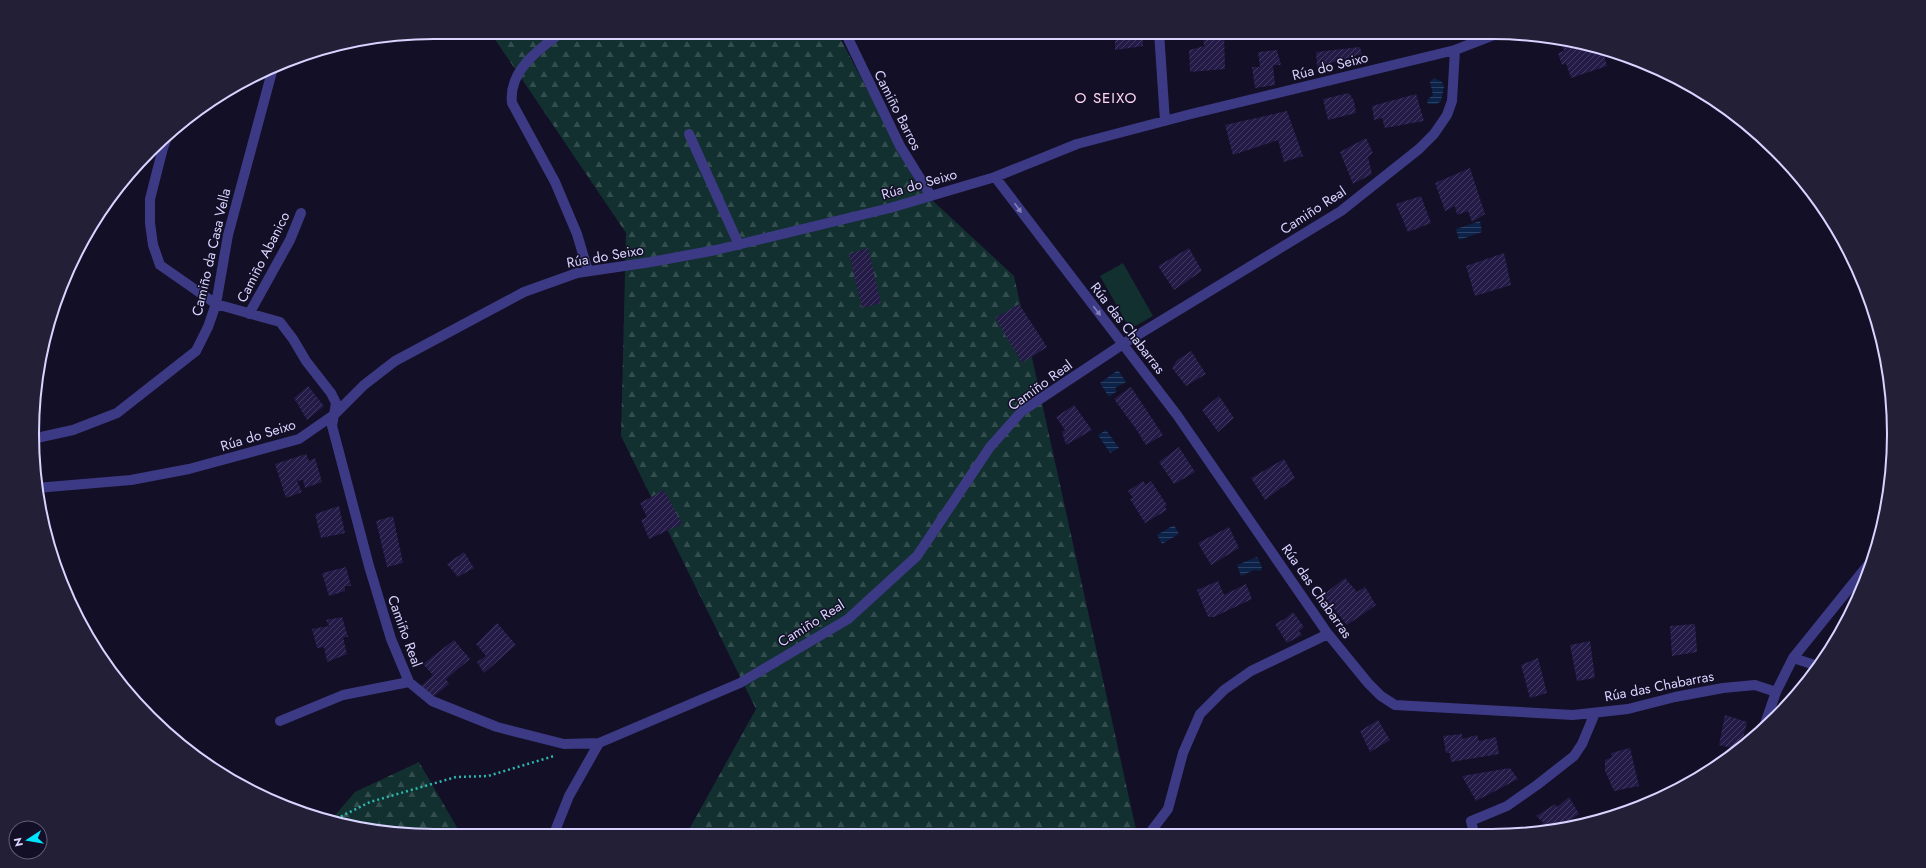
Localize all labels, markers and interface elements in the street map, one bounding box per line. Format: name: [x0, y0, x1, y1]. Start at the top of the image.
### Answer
street label: Rúa do Seixo: [1290, 47, 1370, 85]
street label: Camiño Barros: [869, 67, 927, 154]
district label: O SEIXO: [1075, 87, 1137, 109]
street label: Rúa do Seixo: [879, 164, 959, 204]
street label: Camiño Real: [1276, 181, 1350, 239]
street label: Camiño da Casa Vella: [187, 186, 235, 318]
one-way arrow: [1014, 203, 1022, 213]
street label: Camiño Abanico: [232, 208, 295, 306]
street label: Rúa do Seixo: [565, 239, 645, 273]
street label: Rúa das Chabarras: [1086, 278, 1170, 378]
one-way arrow: [1093, 305, 1102, 316]
street label: Camiño Real: [1004, 355, 1076, 415]
street label: Rúa do Seixo: [218, 414, 298, 456]
street label: Rúa das Chabarras: [1277, 540, 1357, 643]
street label: Camiño Real: [383, 592, 427, 670]
street label: Camiño Real: [774, 595, 848, 651]
street label: Rúa das Chabarras: [1603, 666, 1716, 706]
north arrow: [8, 820, 48, 860]
text: N: [9, 836, 27, 848]

